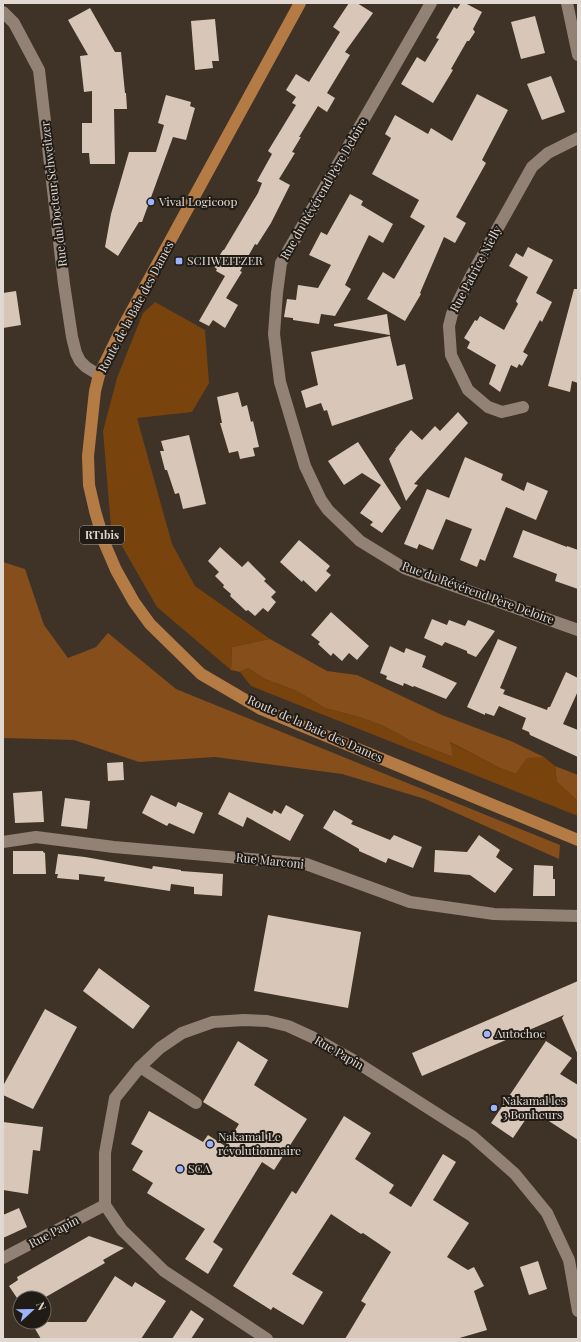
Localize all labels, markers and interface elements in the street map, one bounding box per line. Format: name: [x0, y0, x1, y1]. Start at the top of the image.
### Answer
street label: Rue du Révérend Père Deloire: [276, 115, 370, 262]
street label: Rue du Docteur Schweitzer: [36, 120, 70, 268]
place label: Vival Logicoop: [158, 193, 237, 209]
marker: Vival Logicoop: [146, 197, 156, 207]
street label: Rue Patrice Nielly: [446, 223, 505, 314]
street label: Route de la Baie des Dames: [94, 238, 177, 375]
place label: SCHWEITZER: [187, 252, 263, 268]
marker: SCHWEITZER: [174, 256, 184, 266]
road number: RT1bis: [80, 526, 124, 544]
street label: Rue du Révérend Père Deloire: [400, 557, 557, 627]
street label: Route de la Baie des Dames: [245, 691, 386, 765]
street label: Rue Marconi: [235, 848, 305, 872]
place label: Autochoc: [494, 1025, 545, 1041]
marker: Autochoc: [482, 1029, 492, 1039]
street label: Rue Papin: [312, 1032, 367, 1073]
place label: Nakamal les 3 Bonheurs: [502, 1092, 566, 1122]
marker: Nakamal les 3 Bonheurs: [489, 1103, 499, 1113]
place label: Nakamal Le révolutionnaire: [218, 1128, 301, 1158]
marker: Nakamal Le révolutionnaire: [205, 1139, 215, 1149]
place label: SCA: [188, 1160, 211, 1176]
marker: SCA: [175, 1164, 185, 1174]
street label: Rue Papin: [26, 1211, 81, 1251]
north arrow: [12, 1290, 52, 1330]
text: N: [33, 1300, 50, 1313]

